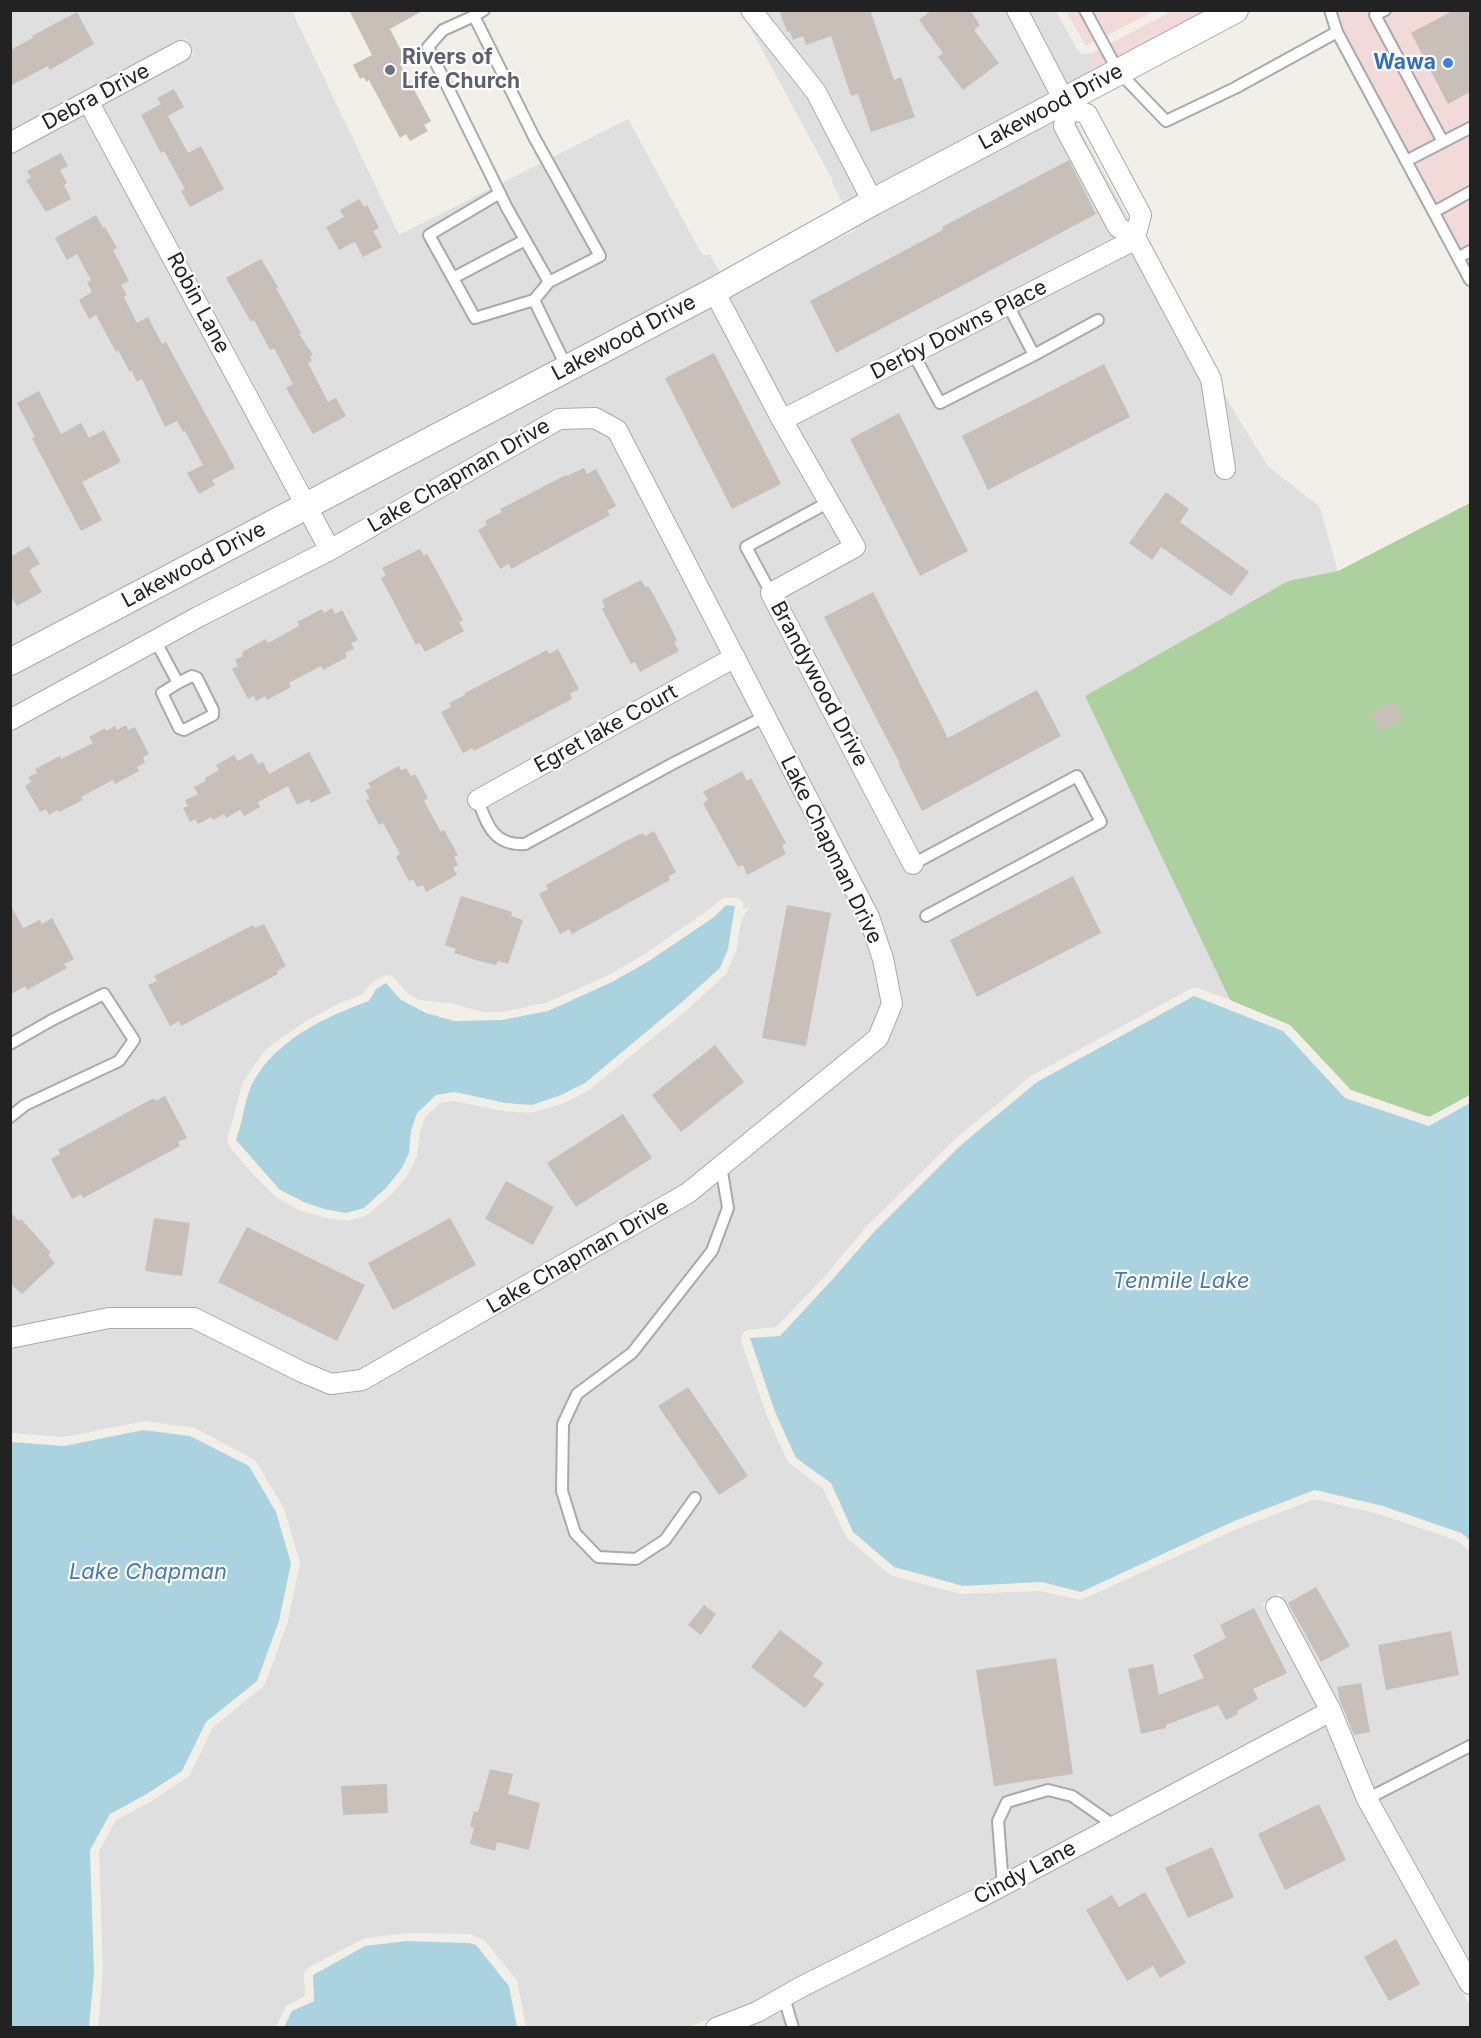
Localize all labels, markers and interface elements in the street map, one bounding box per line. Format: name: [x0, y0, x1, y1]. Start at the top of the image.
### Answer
place label: Rivers of Life Church: [402, 45, 520, 95]
place label: Wawa: [1373, 50, 1436, 76]
marker: Wawa: [1441, 56, 1455, 70]
street label: Debra Drive: [38, 58, 154, 136]
street label: Lakewood Drive: [975, 58, 1127, 156]
marker: Rivers of Life Church: [383, 63, 397, 77]
street label: Robin Lane: [161, 248, 235, 358]
street label: Derby Downs Place: [867, 275, 1051, 385]
street label: Lakewood Drive: [548, 289, 700, 387]
street label: Lake Chapman Drive: [364, 414, 554, 538]
street label: Lakewood Drive: [118, 516, 270, 614]
street label: Brandywood Drive: [765, 597, 873, 771]
street label: Egret lake Court: [530, 679, 682, 779]
street label: Lake Chapman Drive: [775, 752, 887, 948]
street label: Lake Chapman Drive: [483, 1195, 673, 1319]
water label: Tenmile Lake: [1112, 1268, 1250, 1294]
water label: Lake Chapman: [69, 1559, 227, 1585]
street label: Cindy Lane: [970, 1836, 1080, 1910]

